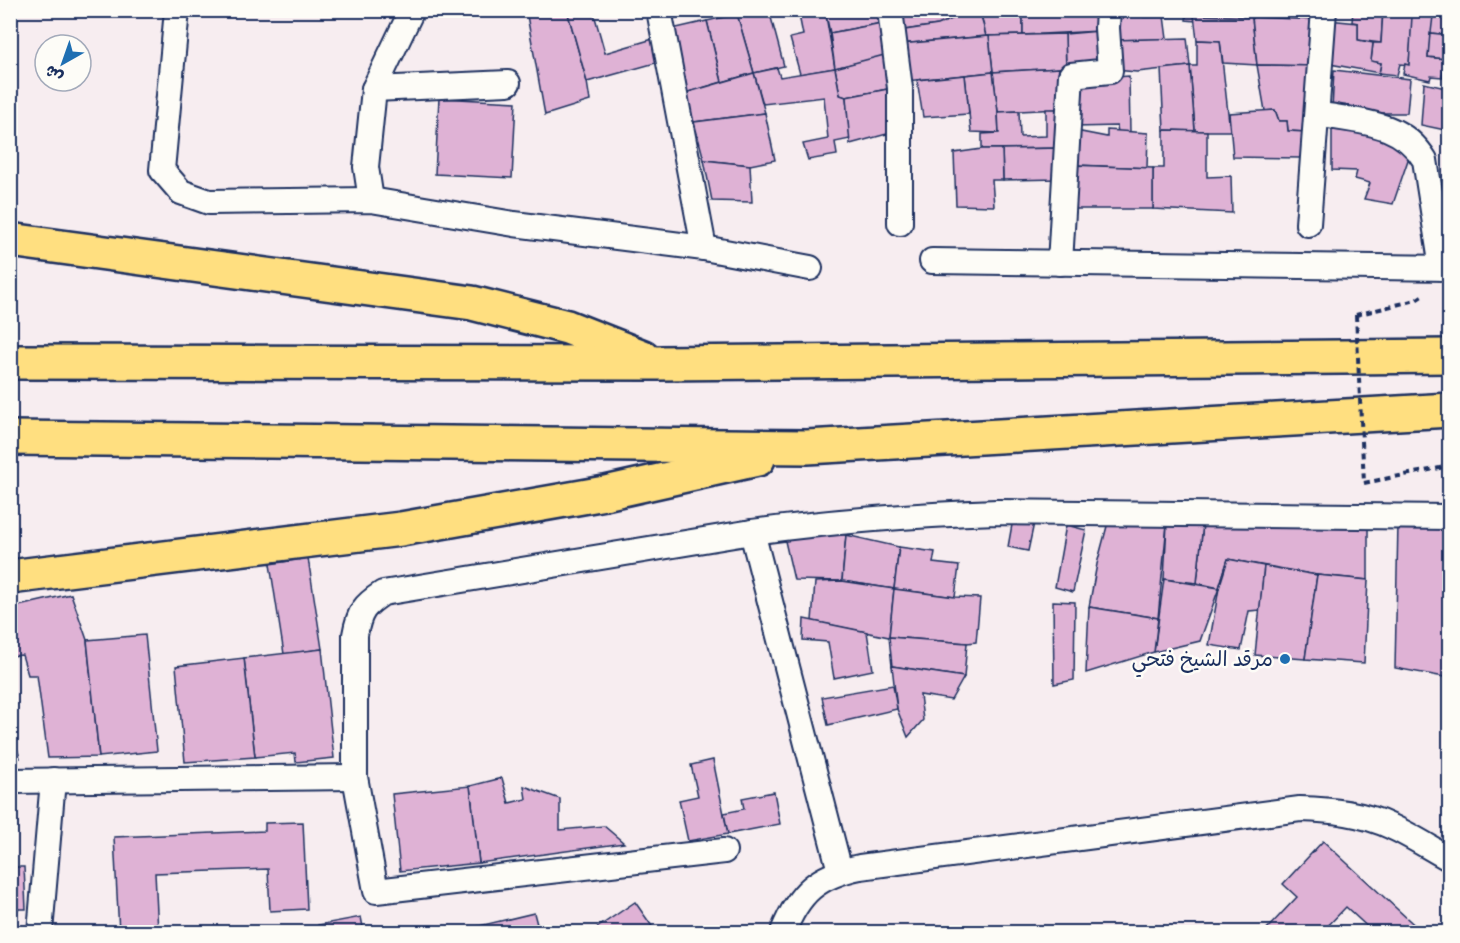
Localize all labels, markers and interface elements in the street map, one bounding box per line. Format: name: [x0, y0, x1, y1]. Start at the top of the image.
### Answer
north arrow: [33, 33, 93, 93]
text: ش: [41, 60, 67, 87]
place label: مرقد الشيخ فتحي: [1131, 646, 1273, 678]
marker: مرقد الشيخ فتحي: [1278, 652, 1292, 666]

